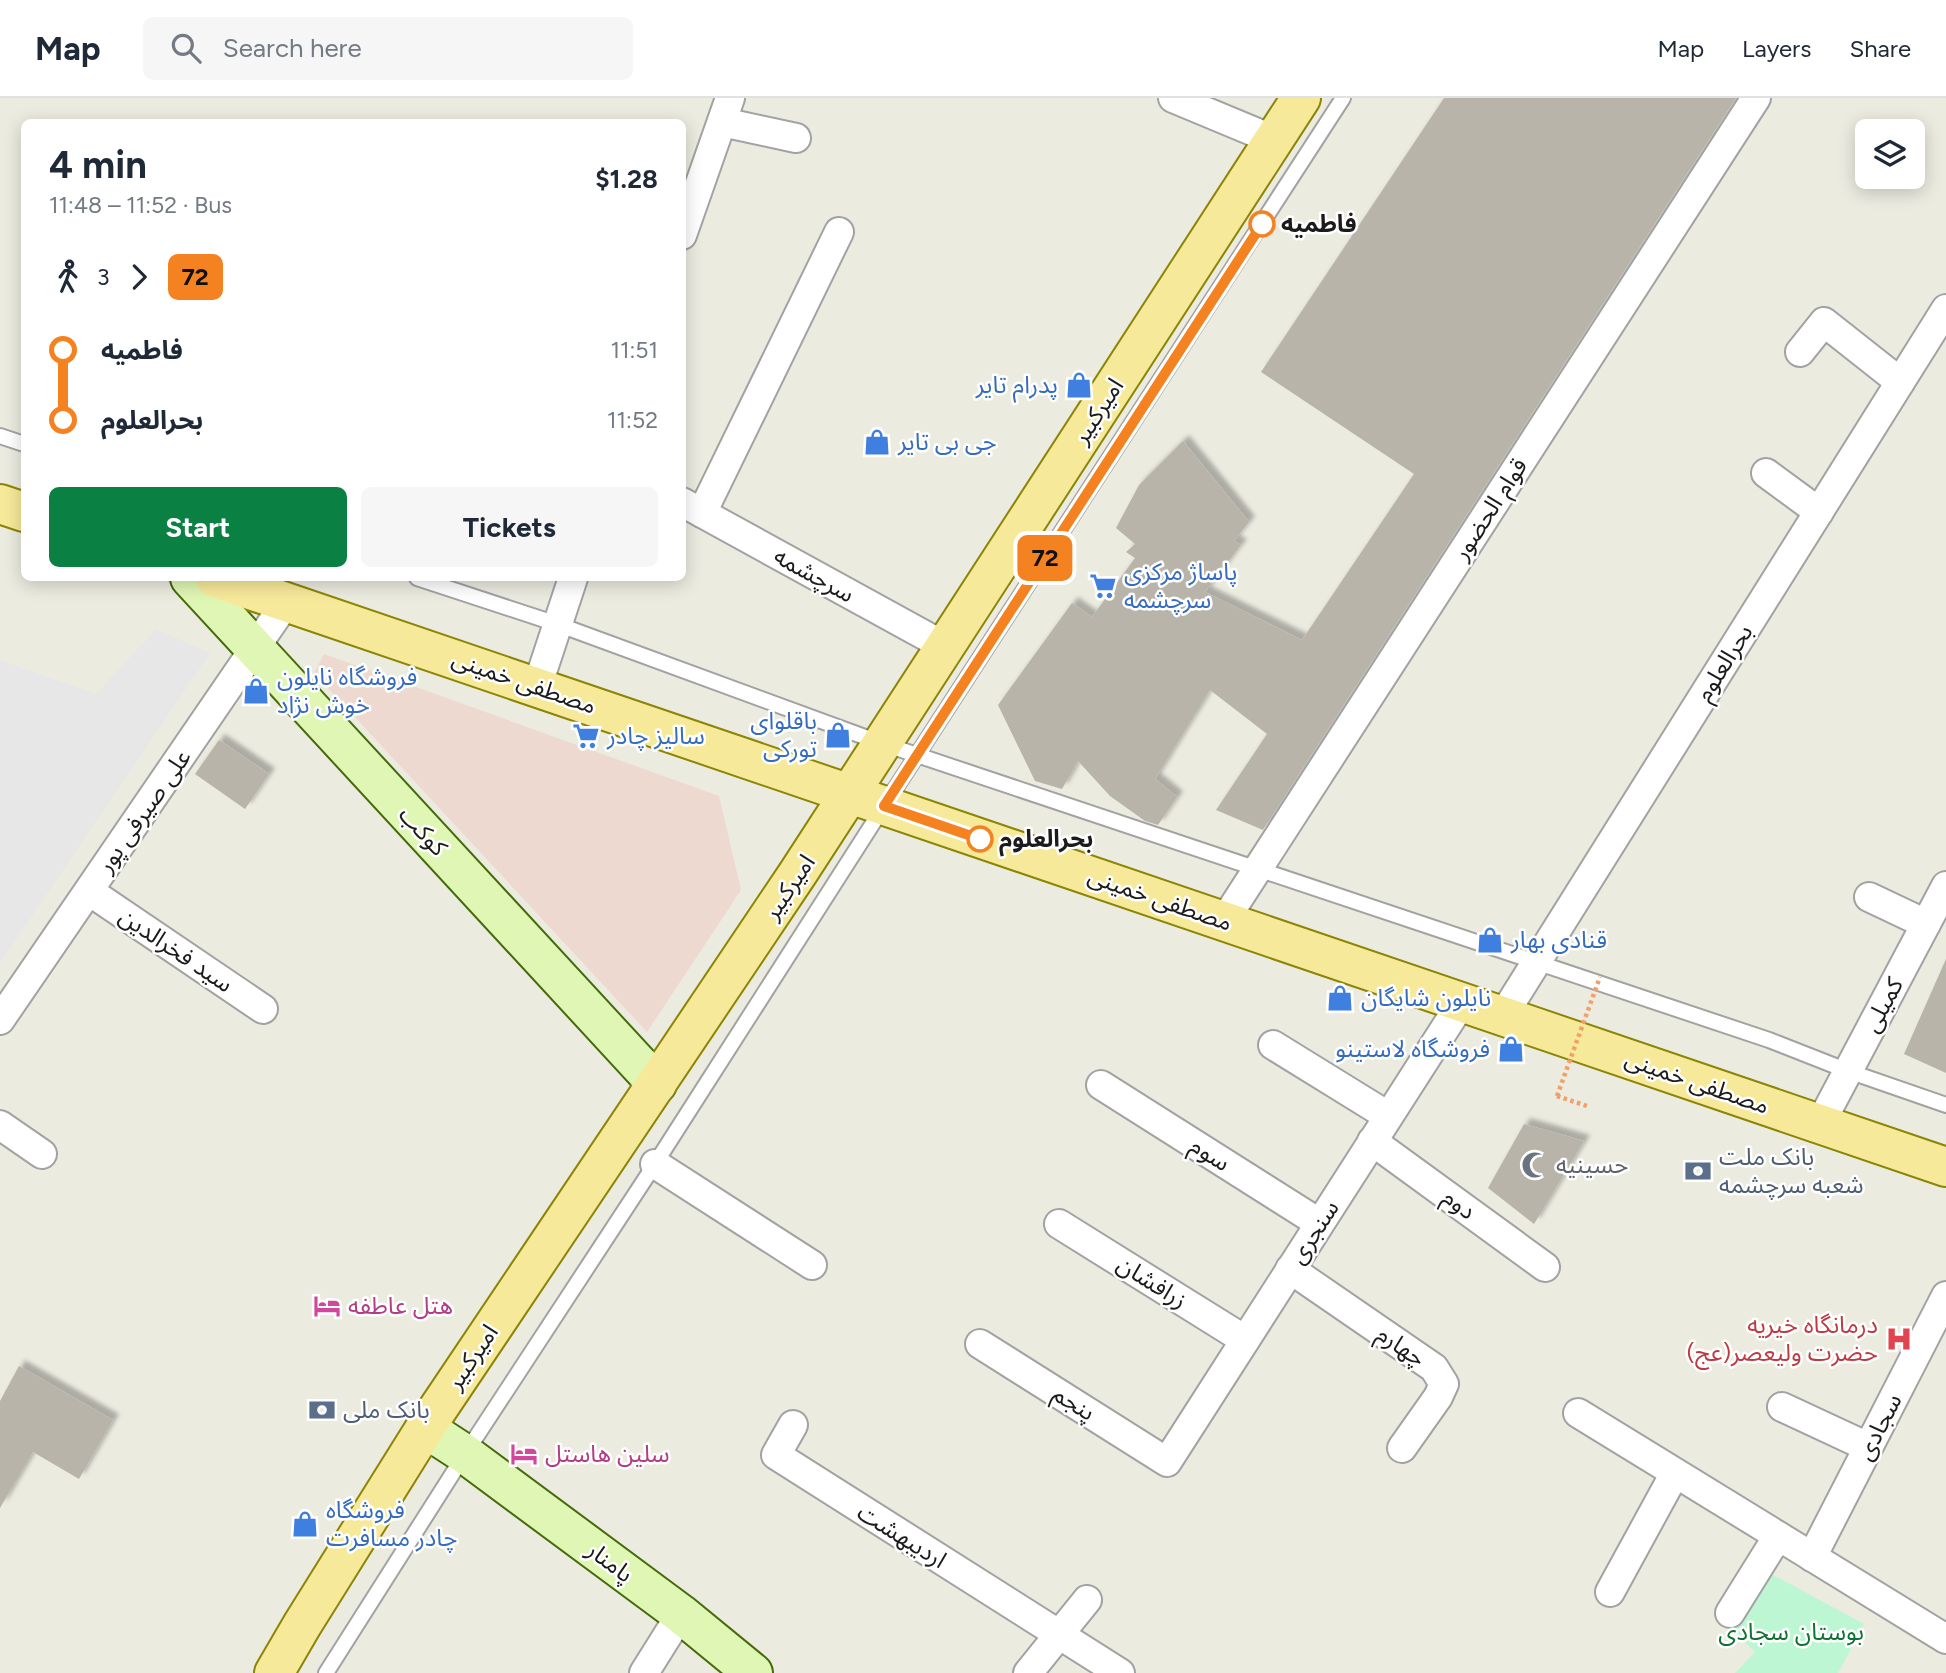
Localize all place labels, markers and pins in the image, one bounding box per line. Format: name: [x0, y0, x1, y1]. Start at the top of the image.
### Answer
place label: فاطمیه: [1281, 209, 1357, 238]
marker: فاطمیه: [1249, 211, 1275, 237]
place label: پدرام تایر: [975, 370, 1058, 403]
shop icon: پدرام تایر: [1064, 370, 1094, 400]
shop icon: جی بی تایر: [862, 427, 892, 457]
place label: جی بی تایر: [897, 427, 997, 456]
place label: پاساژ مرکزی سرچشمه: [1124, 557, 1237, 615]
supermarket icon: پاساژ مرکزی سرچشمه: [1088, 571, 1118, 601]
place label: فروشگاه نایلون خوش نژاد: [277, 662, 417, 719]
shop icon: فروشگاه نایلون خوش نژاد: [241, 676, 271, 706]
place label: باقلوای تورکی: [750, 706, 817, 763]
shop icon: باقلوای تورکی: [823, 720, 853, 750]
supermarket icon: سالیز چادر: [571, 721, 601, 751]
place label: سالیز چادر: [606, 721, 705, 751]
place label: بحرالعلوم: [999, 824, 1093, 857]
marker: بحرالعلوم: [967, 826, 993, 852]
shop icon: قنادی بهار: [1475, 925, 1505, 955]
place label: قنادی بهار: [1510, 925, 1607, 954]
shop icon: نايلون شايگان: [1325, 983, 1355, 1013]
place label: نايلون شايگان: [1361, 983, 1491, 1012]
place label: فروشگاه لاستینو: [1335, 1034, 1490, 1063]
shop icon: فروشگاه لاستینو: [1496, 1034, 1526, 1064]
place label: بانک ملت شعبه سرچشمه: [1719, 1142, 1864, 1200]
mosque icon: حسینیه: [1520, 1150, 1550, 1180]
place label: حسینیه: [1556, 1150, 1628, 1179]
bank icon: بانک ملت شعبه سرچشمه: [1683, 1156, 1713, 1186]
hotel icon: هتل عاطفه: [312, 1291, 342, 1321]
place label: هتل عاطفه: [348, 1291, 453, 1320]
place label: درمانگاه خیریه حضرت ولیعصر(عج): [1687, 1310, 1878, 1370]
hospital icon: درمانگاه خیریه حضرت ولیعصر(عج): [1884, 1324, 1914, 1354]
bank icon: بانک ملی: [307, 1395, 337, 1425]
place label: بانک ملی: [343, 1395, 430, 1424]
hotel icon: سلین هاستل: [509, 1439, 539, 1469]
place label: سلین هاستل: [545, 1439, 669, 1468]
place label: فروشگاه چادر مسافرت: [326, 1495, 457, 1553]
shop icon: فروشگاه چادر مسافرت: [290, 1509, 320, 1539]

